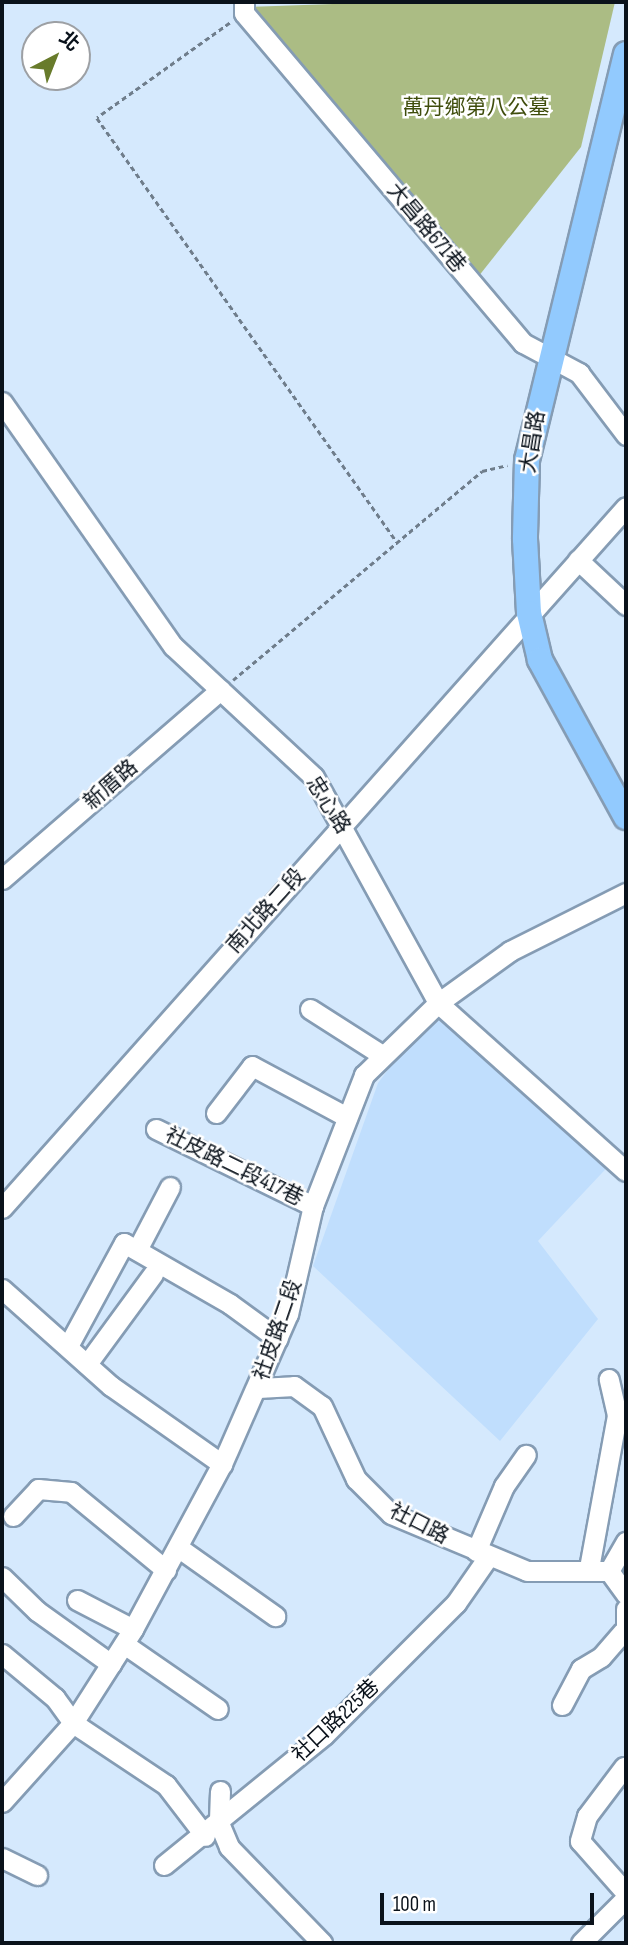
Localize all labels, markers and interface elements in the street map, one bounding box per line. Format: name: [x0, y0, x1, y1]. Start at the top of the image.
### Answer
north arrow: [21, 21, 91, 91]
text: 北: [54, 27, 84, 56]
park label: 萬丹鄉第八公墓: [403, 95, 549, 121]
street label: 大昌路671巷: [381, 178, 471, 278]
street label: 大昌路: [516, 409, 550, 475]
street label: 新厝路: [79, 755, 143, 815]
street label: 忠心路: [301, 772, 355, 838]
street label: 南北路二段: [222, 864, 310, 958]
street label: 社皮路二段417巷: [161, 1123, 307, 1211]
street label: 社皮路二段: [249, 1276, 307, 1384]
street label: 社口路: [385, 1498, 453, 1550]
street label: 社口路225巷: [287, 1674, 385, 1768]
scale bar: [383, 1878, 596, 1922]
text: 100 m: [393, 1892, 436, 1917]

